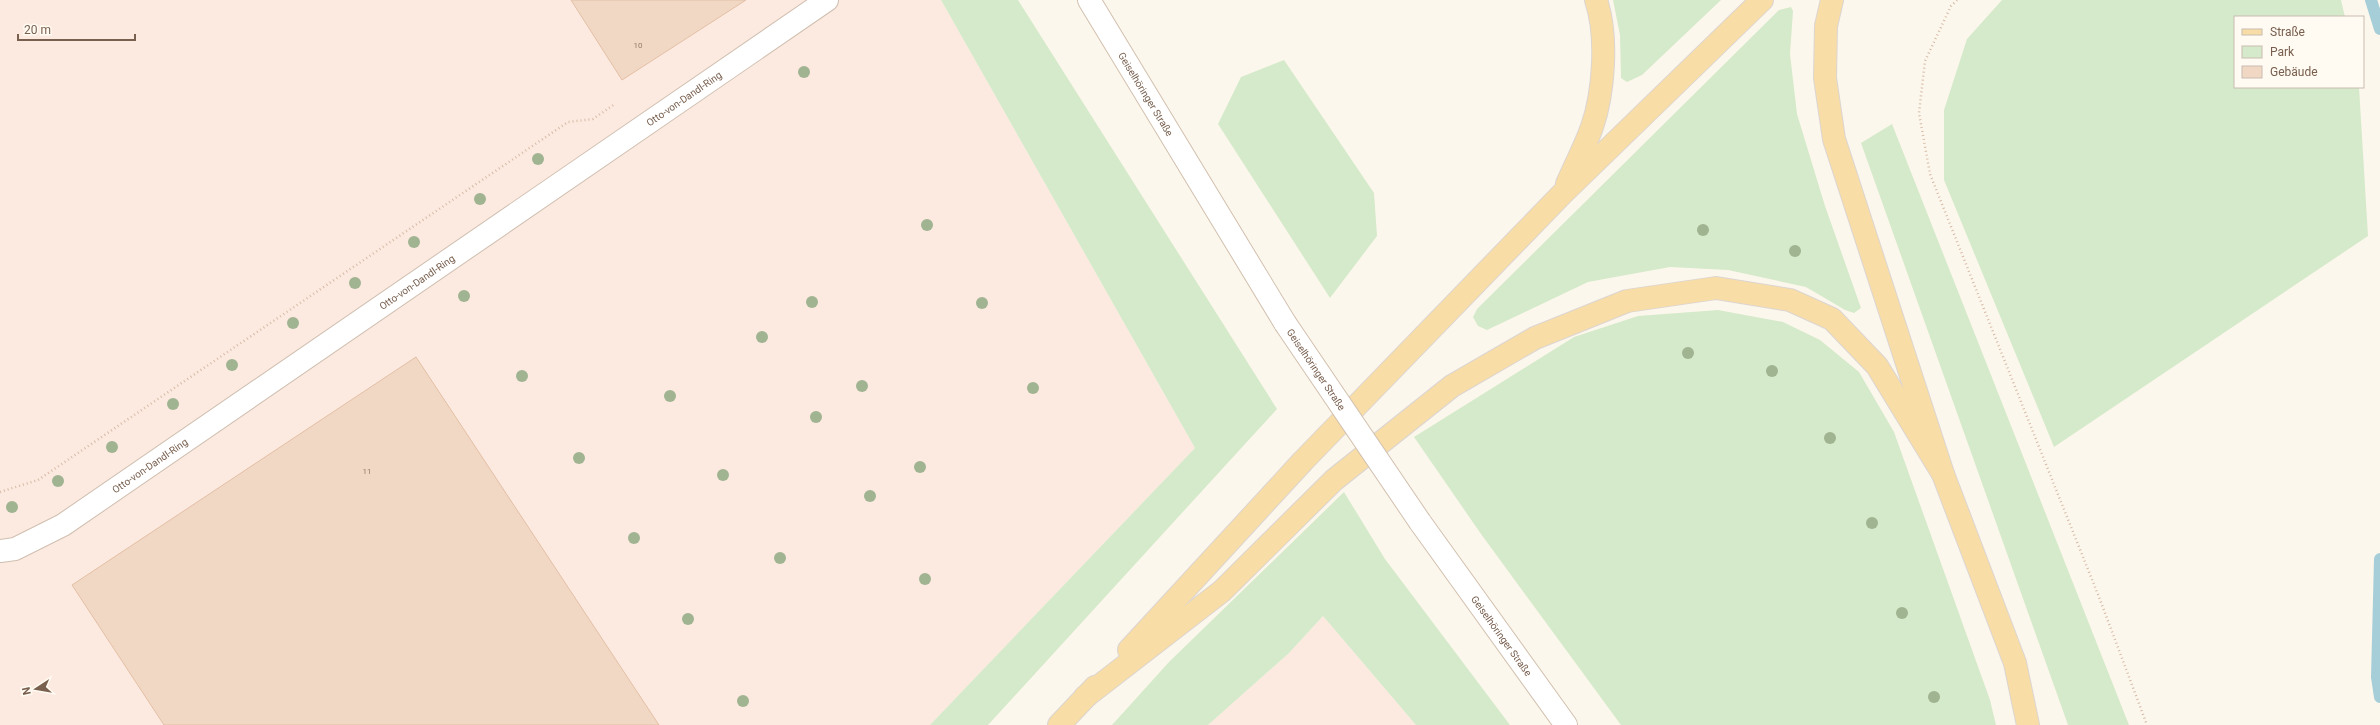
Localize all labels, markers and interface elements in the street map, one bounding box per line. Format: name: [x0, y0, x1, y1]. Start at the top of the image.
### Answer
scale bar: [18, 16, 135, 42]
legend: [2234, 16, 2364, 88]
text: 20 m: [24, 23, 51, 37]
text: Straße: [2270, 25, 2305, 39]
house number: 10: [634, 41, 643, 50]
text: Park: [2270, 45, 2295, 59]
street label: Geiselhöringer Straße: [1116, 50, 1175, 138]
text: Gebäude: [2270, 65, 2318, 79]
street label: Otto-von-Dandl-Ring: [644, 69, 724, 129]
street label: Otto-von-Dandl-Ring: [377, 253, 457, 312]
street label: Geiselhöringer Straße: [1285, 327, 1348, 412]
street label: Otto-von-Dandl-Ring: [110, 436, 190, 496]
house number: 11: [363, 467, 372, 476]
street label: Geiselhöringer Straße: [1469, 594, 1534, 678]
north arrow: [16, 669, 56, 709]
text: N: [19, 686, 34, 696]

